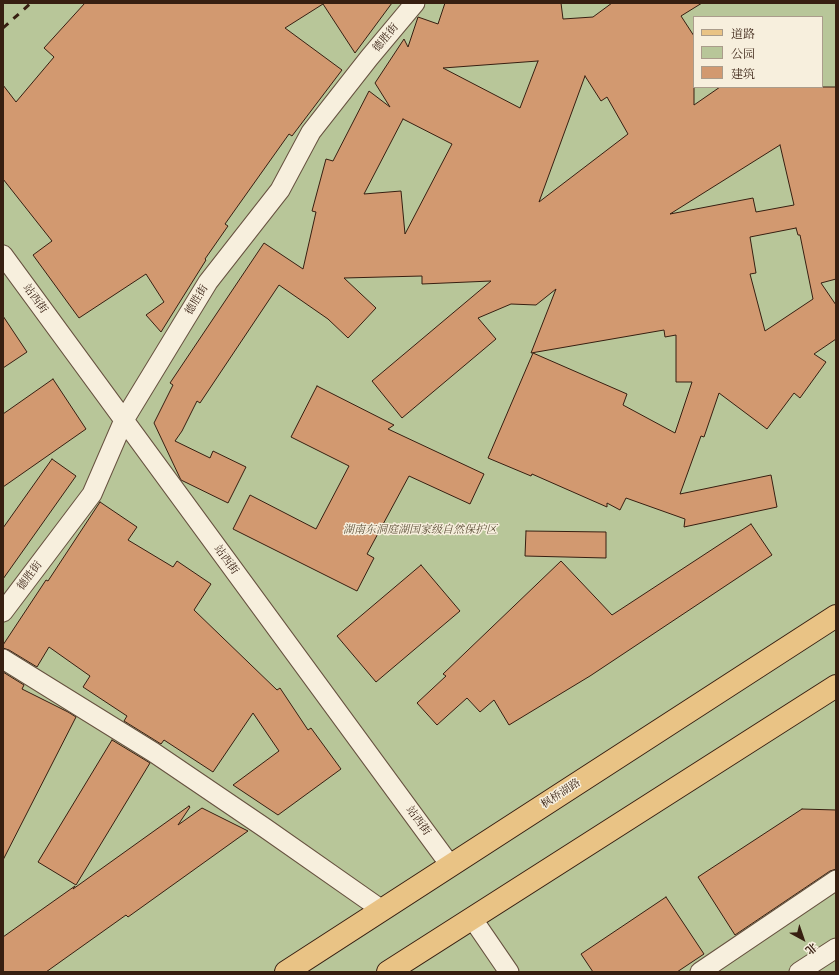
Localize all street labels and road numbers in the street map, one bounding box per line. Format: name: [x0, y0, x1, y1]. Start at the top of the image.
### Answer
street label: 德胜街: [370, 21, 402, 55]
street label: 站西街: [20, 282, 50, 316]
street label: 德胜街: [183, 282, 211, 318]
street label: 站西街: [211, 543, 241, 577]
street label: 德胜街: [15, 559, 45, 593]
street label: 枫桥湖路: [539, 776, 583, 812]
street label: 站西街: [403, 804, 433, 838]

